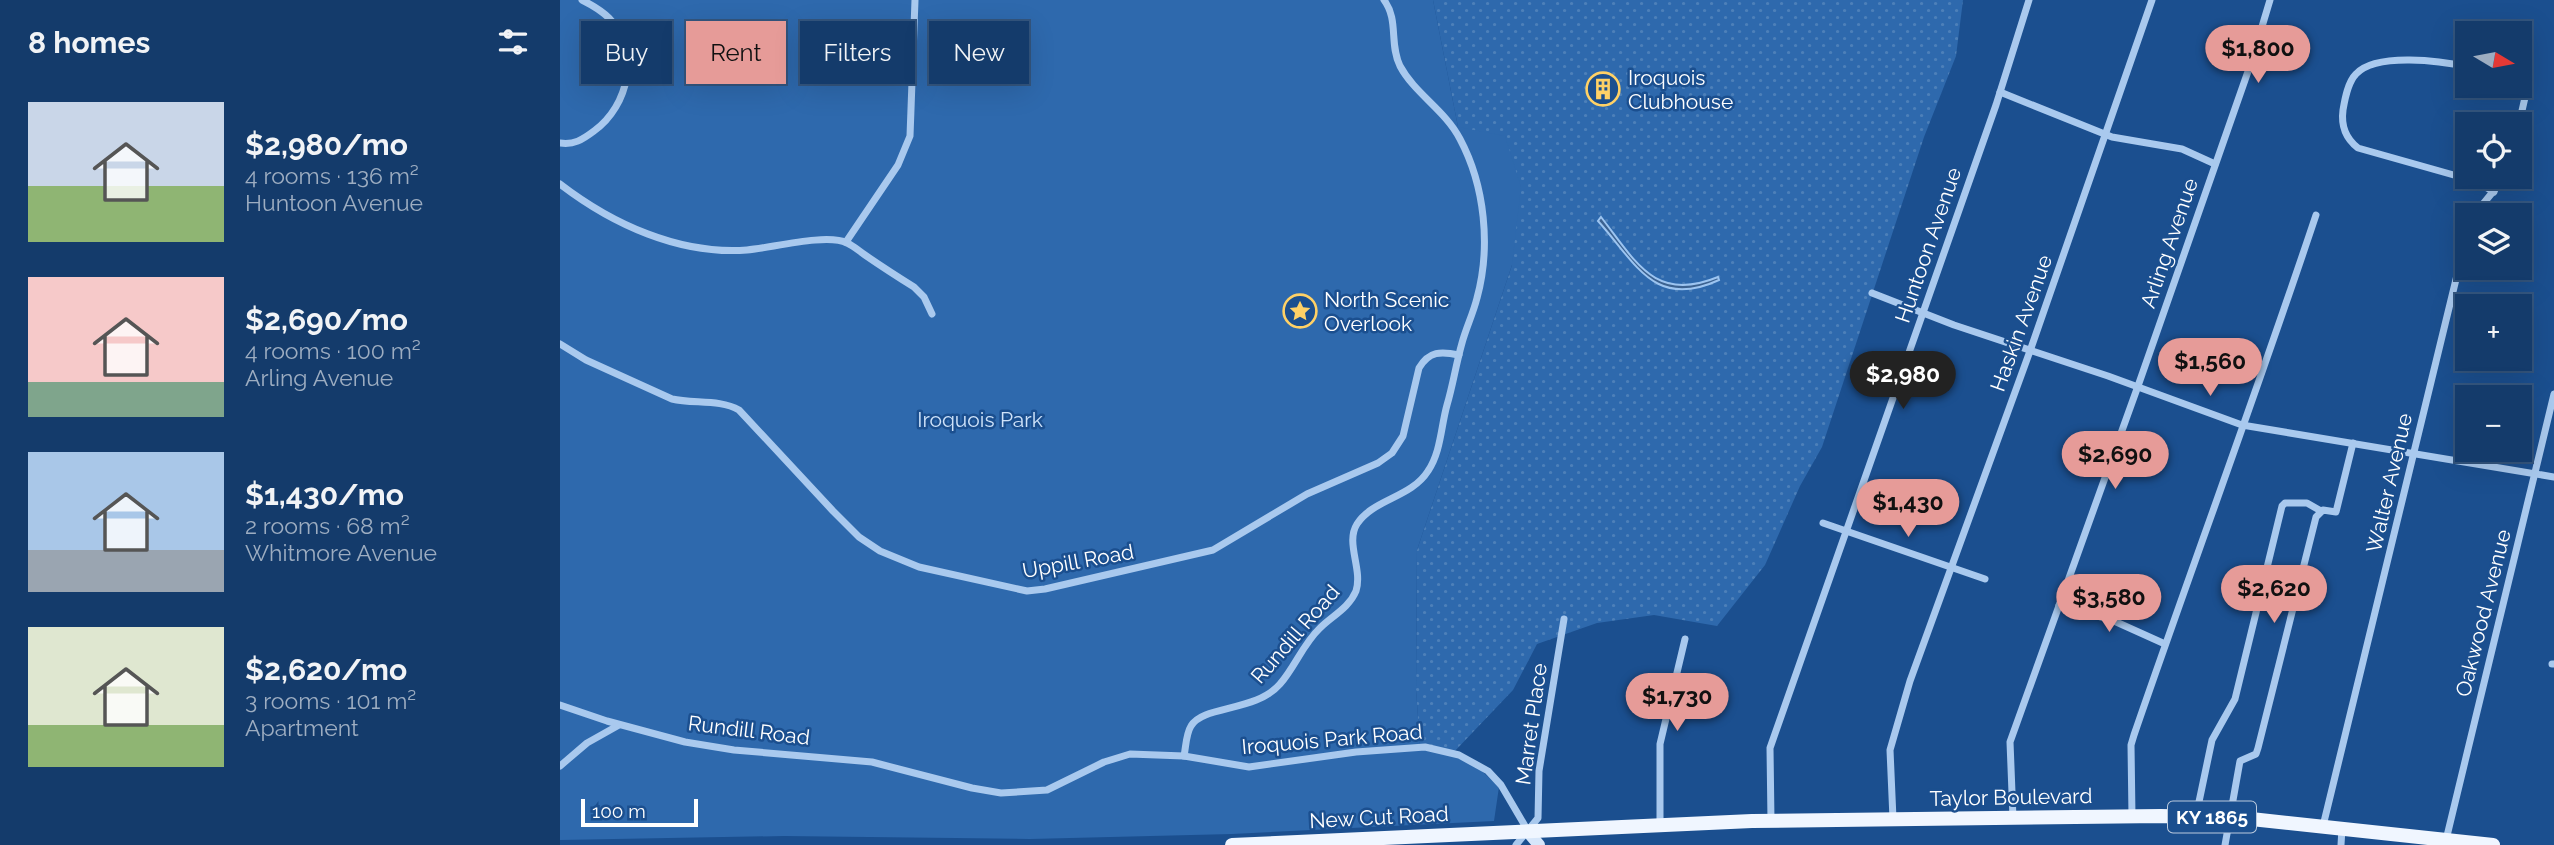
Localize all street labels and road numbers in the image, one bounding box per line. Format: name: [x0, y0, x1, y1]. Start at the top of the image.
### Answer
street label: Huntoon Avenue: [1890, 164, 1966, 326]
street label: Arling Avenue: [2135, 175, 2203, 311]
street label: Haskin Avenue: [1985, 251, 2057, 395]
street label: Walter Avenue: [2361, 411, 2417, 555]
street label: Oakwood Avenue: [2450, 527, 2516, 699]
street label: Uppill Road: [1020, 539, 1136, 583]
street label: Rundill Road: [1245, 580, 1345, 688]
street label: Marret Place: [1510, 661, 1552, 787]
street label: Rundill Road: [687, 710, 811, 750]
street label: Iroquois Park Road: [1241, 719, 1423, 759]
street label: Taylor Boulevard: [1929, 783, 2093, 811]
street label: New Cut Road: [1309, 801, 1449, 833]
road number: KY 1865: [2168, 802, 2256, 832]

